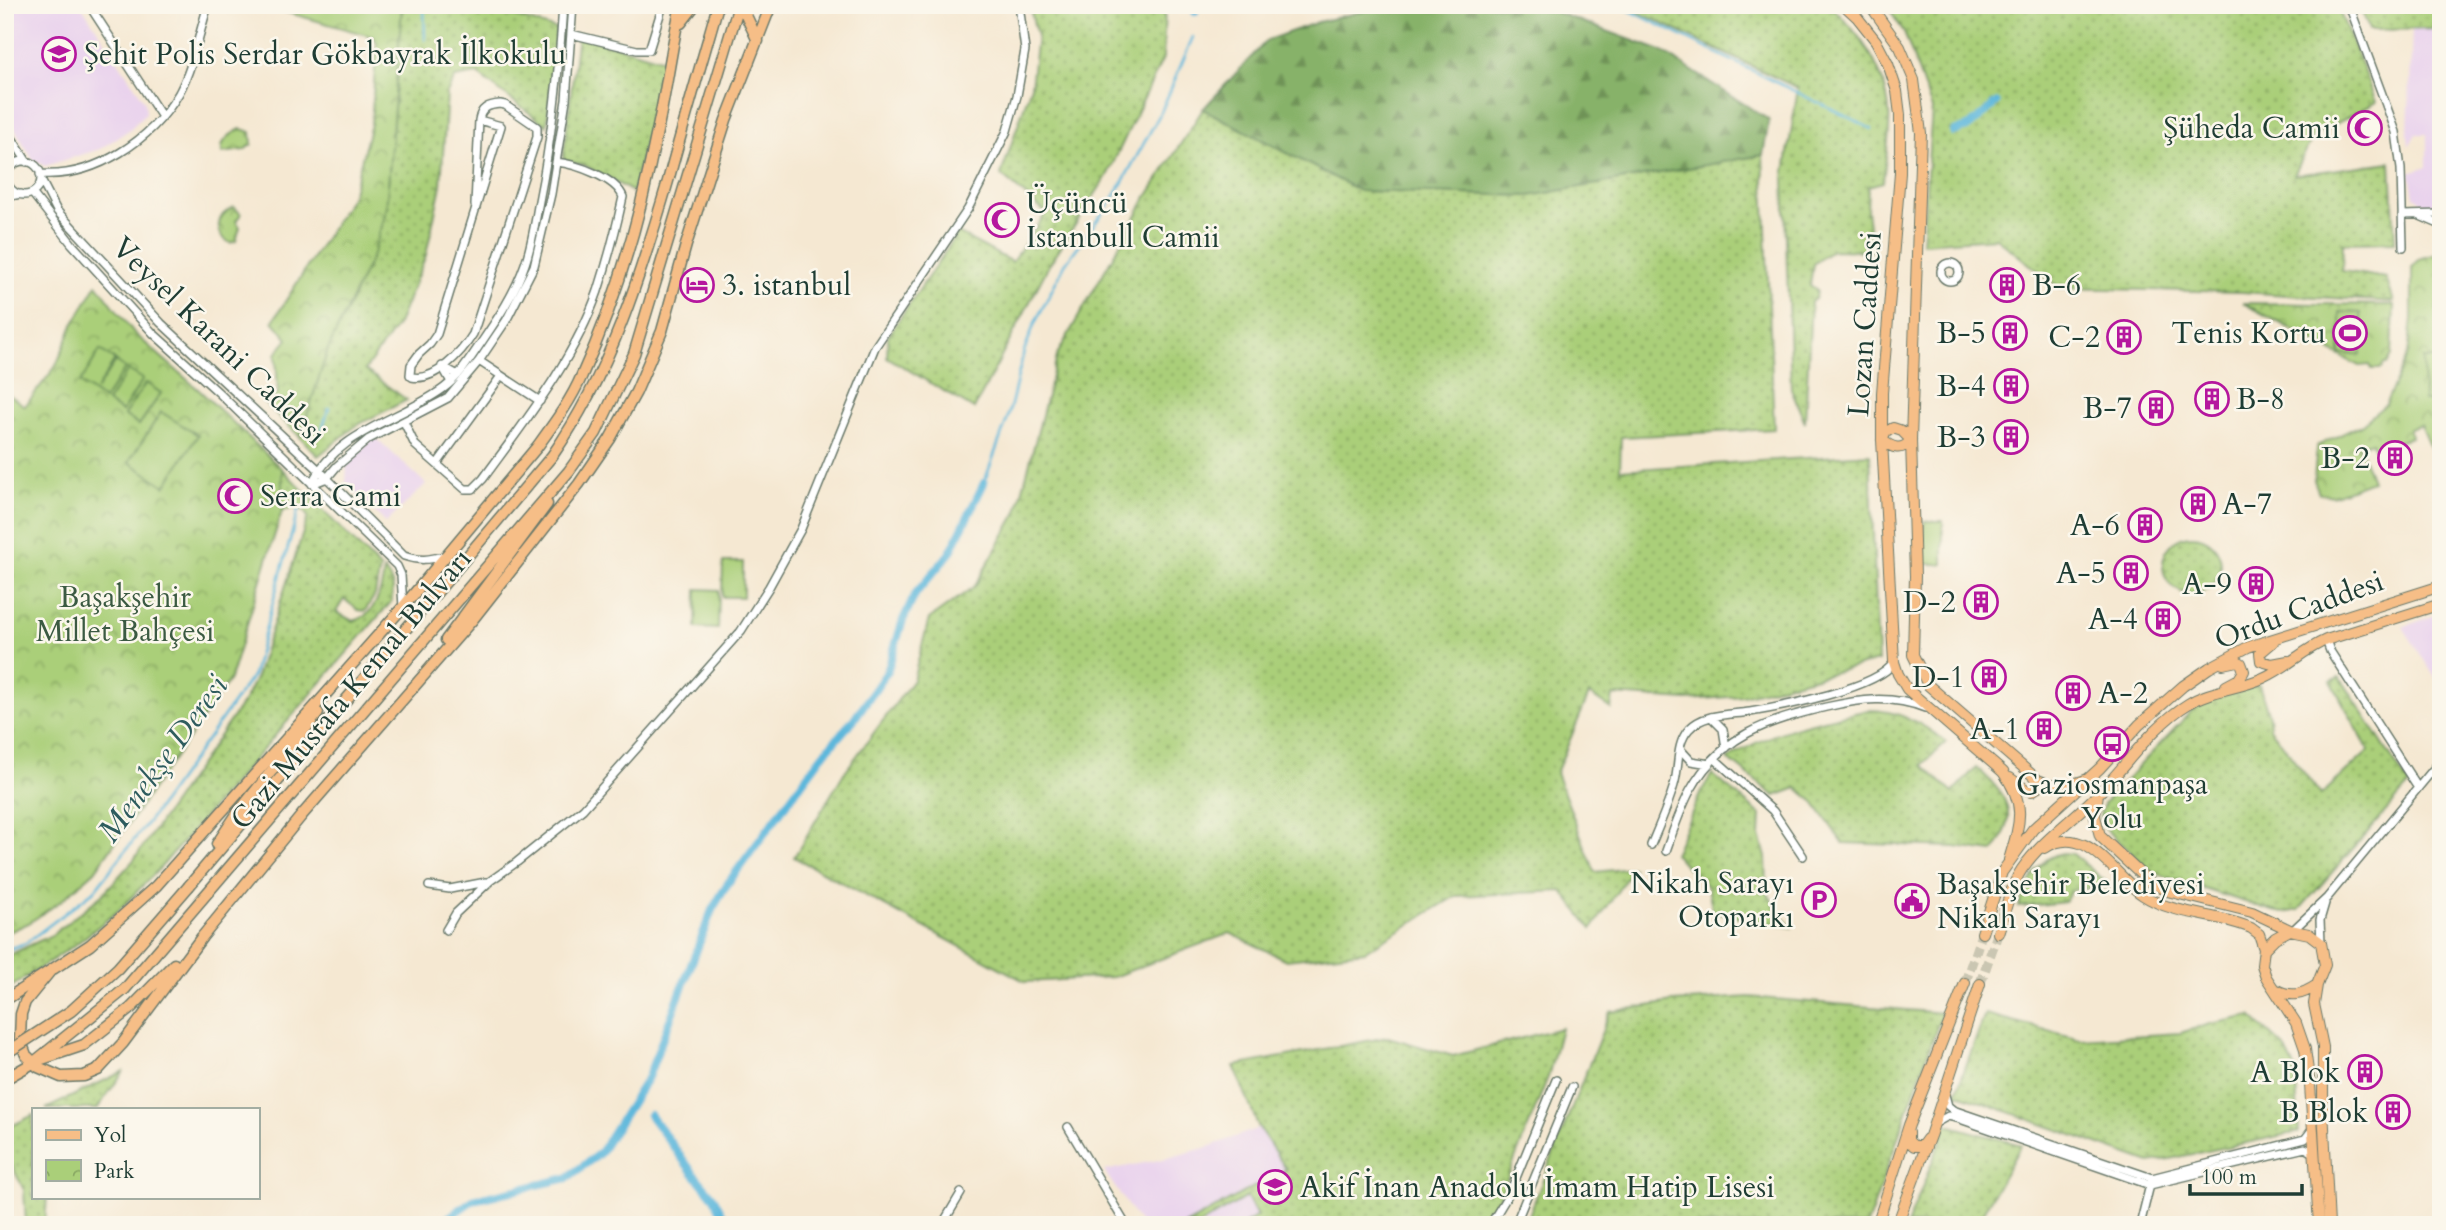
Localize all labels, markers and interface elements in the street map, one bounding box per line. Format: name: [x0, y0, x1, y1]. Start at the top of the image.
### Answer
place label: Şehit Polis Serdar Gökbayrak İlkokulu: [84, 34, 566, 75]
school or university icon: Şehit Polis Serdar Gökbayrak İlkokulu: [40, 35, 78, 73]
place label: Şüheda Camii: [2163, 108, 2340, 149]
mosque icon: Şüheda Camii: [2346, 109, 2384, 147]
place label: Üçüncü İstanbull Camii: [1026, 183, 1220, 258]
mosque icon: Üçüncü İstanbull Camii: [983, 201, 1021, 239]
street label: Veysel Karani Caddesi: [103, 228, 335, 454]
street label: Lozan Caddesi: [1838, 230, 1892, 418]
place label: 3. istanbul: [722, 265, 852, 306]
place label: B-6: [2032, 265, 2081, 306]
hotel icon: 3. istanbul: [678, 266, 716, 304]
building icon: B-6: [1988, 266, 2026, 304]
place label: B-5: [1937, 313, 1986, 354]
place label: Tenis Kortu: [2171, 313, 2326, 354]
building icon: B-5: [1991, 314, 2029, 352]
sports icon: Tenis Kortu: [2331, 314, 2369, 352]
place label: C-2: [2048, 317, 2100, 358]
building icon: C-2: [2105, 318, 2143, 356]
place label: B-4: [1937, 366, 1986, 407]
building icon: B-4: [1992, 367, 2030, 405]
place label: B-8: [2236, 379, 2285, 420]
building icon: B-8: [2193, 380, 2231, 418]
place label: B-7: [2083, 388, 2132, 429]
building icon: B-7: [2137, 389, 2175, 427]
place label: B-3: [1937, 417, 1986, 458]
building icon: B-3: [1992, 418, 2030, 456]
place label: B-2: [2321, 438, 2370, 479]
building icon: B-2: [2376, 439, 2414, 477]
place label: Serra Cami: [260, 476, 401, 517]
mosque icon: Serra Cami: [216, 477, 254, 515]
place label: A-7: [2222, 484, 2272, 525]
building icon: A-7: [2179, 485, 2217, 523]
place label: A-6: [2070, 505, 2120, 546]
building icon: A-6: [2126, 506, 2164, 544]
street label: Gazi Mustafa Kemal Bulvarı: [221, 539, 481, 839]
place label: A-5: [2056, 553, 2106, 594]
building icon: A-5: [2112, 554, 2150, 592]
street label: Ordu Caddesi: [2209, 560, 2389, 660]
place label: A-9: [2182, 564, 2232, 605]
building icon: A-9: [2237, 565, 2275, 603]
park label: Başakşehir Millet Bahçesi: [36, 577, 214, 652]
place label: D-2: [1903, 582, 1956, 623]
building icon: D-2: [1962, 583, 2000, 621]
place label: A-4: [2088, 599, 2138, 640]
building icon: A-4: [2144, 600, 2182, 638]
place label: D-1: [1912, 657, 1965, 698]
building icon: D-1: [1970, 658, 2008, 696]
water label: Menekşe Deresi: [87, 666, 239, 852]
place label: A-2: [2098, 673, 2148, 714]
building icon: A-2: [2054, 674, 2092, 712]
place label: A-1: [1970, 709, 2020, 750]
building icon: A-1: [2025, 710, 2063, 748]
bus stop icon: Gaziosmanpaşa Yolu: [2093, 725, 2131, 763]
place label: Gaziosmanpaşa Yolu: [2016, 764, 2208, 839]
place label: Nikah Sarayı Otoparkı: [1630, 863, 1794, 938]
place label: Başakşehir Belediyesi Nikah Sarayı: [1937, 864, 2205, 939]
parking icon: Nikah Sarayı Otoparkı: [1800, 881, 1838, 919]
public building icon: Başakşehir Belediyesi Nikah Sarayı: [1893, 882, 1931, 920]
place label: A Blok: [2250, 1052, 2340, 1093]
building icon: A Blok: [2346, 1053, 2384, 1091]
place label: B Blok: [2279, 1092, 2368, 1133]
building icon: B Blok: [2374, 1093, 2412, 1131]
legend: [32, 1108, 259, 1198]
text: Yol: [94, 1121, 126, 1150]
scale bar: [2190, 1153, 2302, 1197]
text: Park: [94, 1157, 135, 1186]
text: 100 m: [2201, 1163, 2257, 1192]
place label: Akif İnan Anadolu İmam Hatip Lisesi: [1300, 1167, 1775, 1208]
school or university icon: Akif İnan Anadolu İmam Hatip Lisesi: [1256, 1168, 1294, 1206]

